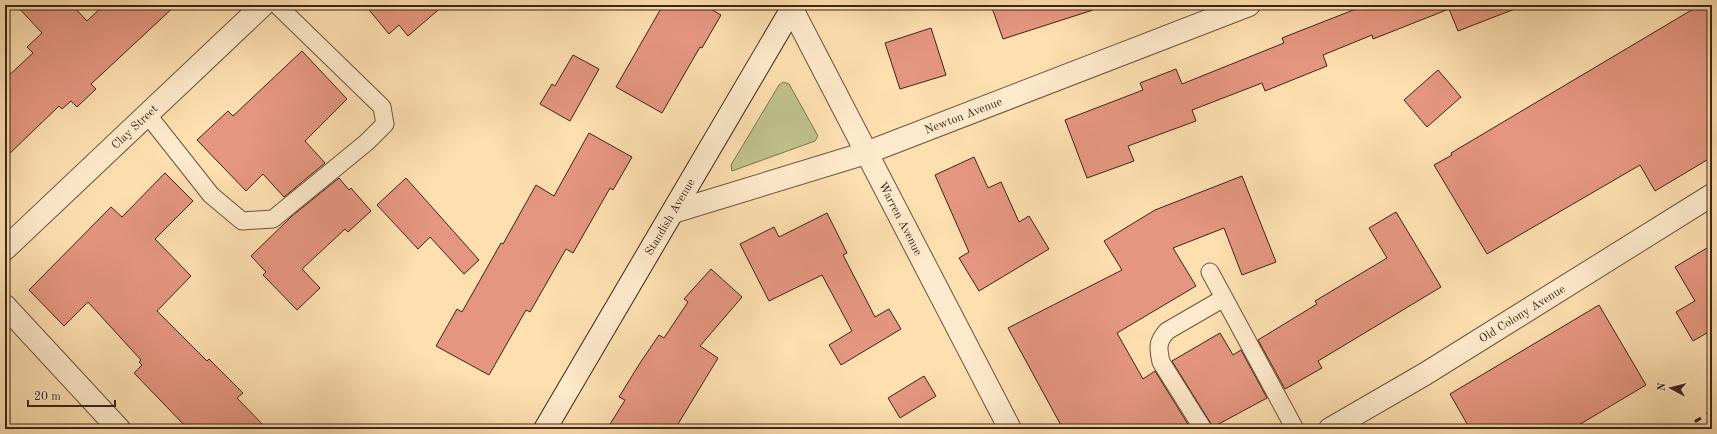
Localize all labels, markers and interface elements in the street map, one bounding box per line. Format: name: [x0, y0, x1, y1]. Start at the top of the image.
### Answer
street label: Newton Avenue: [923, 96, 1005, 137]
street label: Clay Street: [110, 103, 160, 152]
street label: Standish Avenue: [643, 176, 698, 258]
street label: Warren Avenue: [876, 180, 924, 258]
street label: Old Colony Avenue: [1477, 283, 1568, 346]
north arrow: [1651, 368, 1691, 408]
scale bar: [28, 382, 115, 408]
text: N: [1657, 382, 1669, 392]
text: 20 m: [34, 391, 61, 403]

